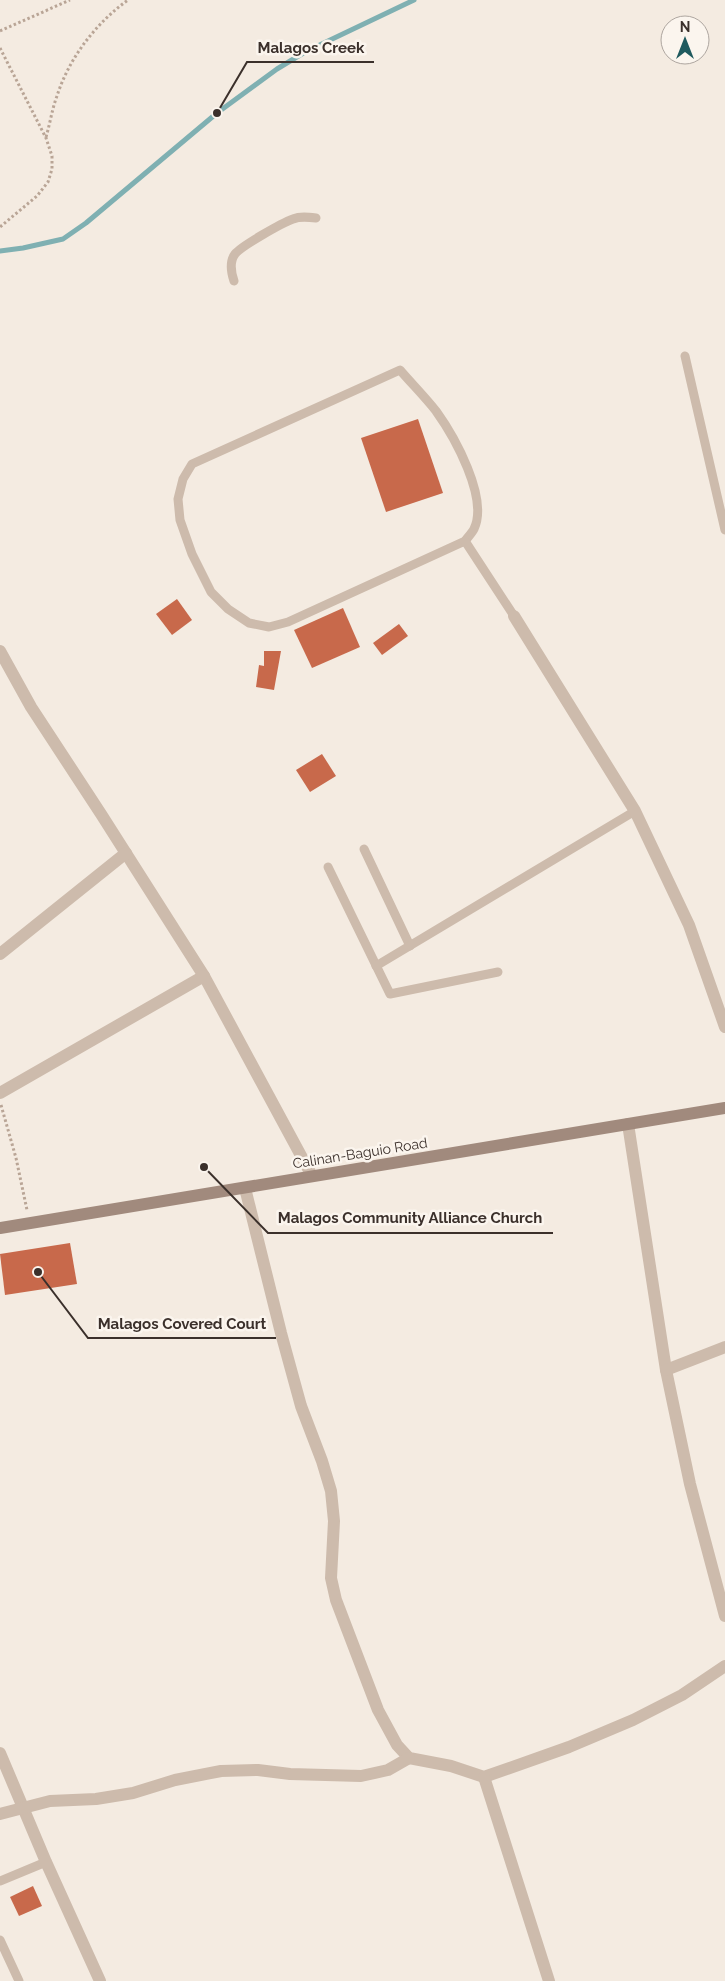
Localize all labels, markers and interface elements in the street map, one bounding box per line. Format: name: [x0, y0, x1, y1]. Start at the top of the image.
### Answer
north arrow: [660, 15, 710, 65]
text: N: [680, 19, 690, 35]
callout: Malagos Creek: [247, 32, 374, 62]
text: Malagos Creek: [258, 39, 365, 57]
street label: Calinan-Baguio Road: [291, 1134, 429, 1172]
callout: Malagos Community Alliance Church: [268, 1203, 553, 1233]
text: Malagos Community Alliance Church: [278, 1209, 542, 1227]
callout: Malagos Covered Court: [88, 1308, 276, 1338]
text: Malagos Covered Court: [98, 1315, 267, 1333]

